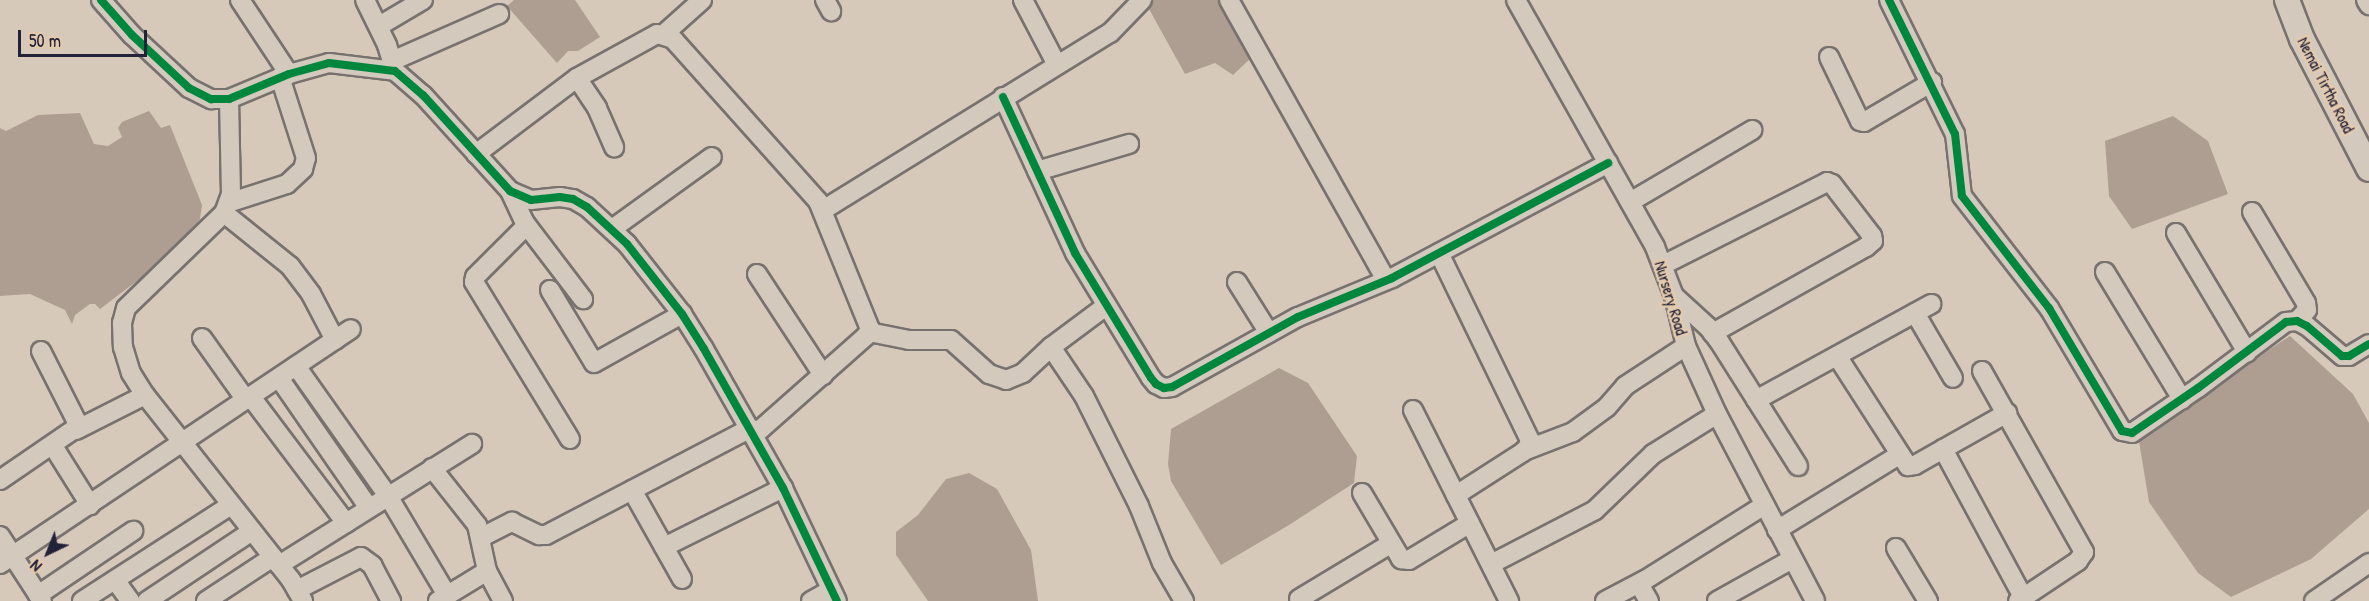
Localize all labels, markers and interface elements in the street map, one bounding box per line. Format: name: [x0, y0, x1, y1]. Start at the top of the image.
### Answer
scale bar: [21, 18, 150, 56]
text: 50 m: [29, 28, 61, 53]
street label: Nemai Tirtha Road: [2294, 34, 2358, 136]
street label: Nursery Road: [1651, 259, 1691, 337]
north arrow: [18, 523, 78, 583]
text: N: [25, 555, 46, 577]

